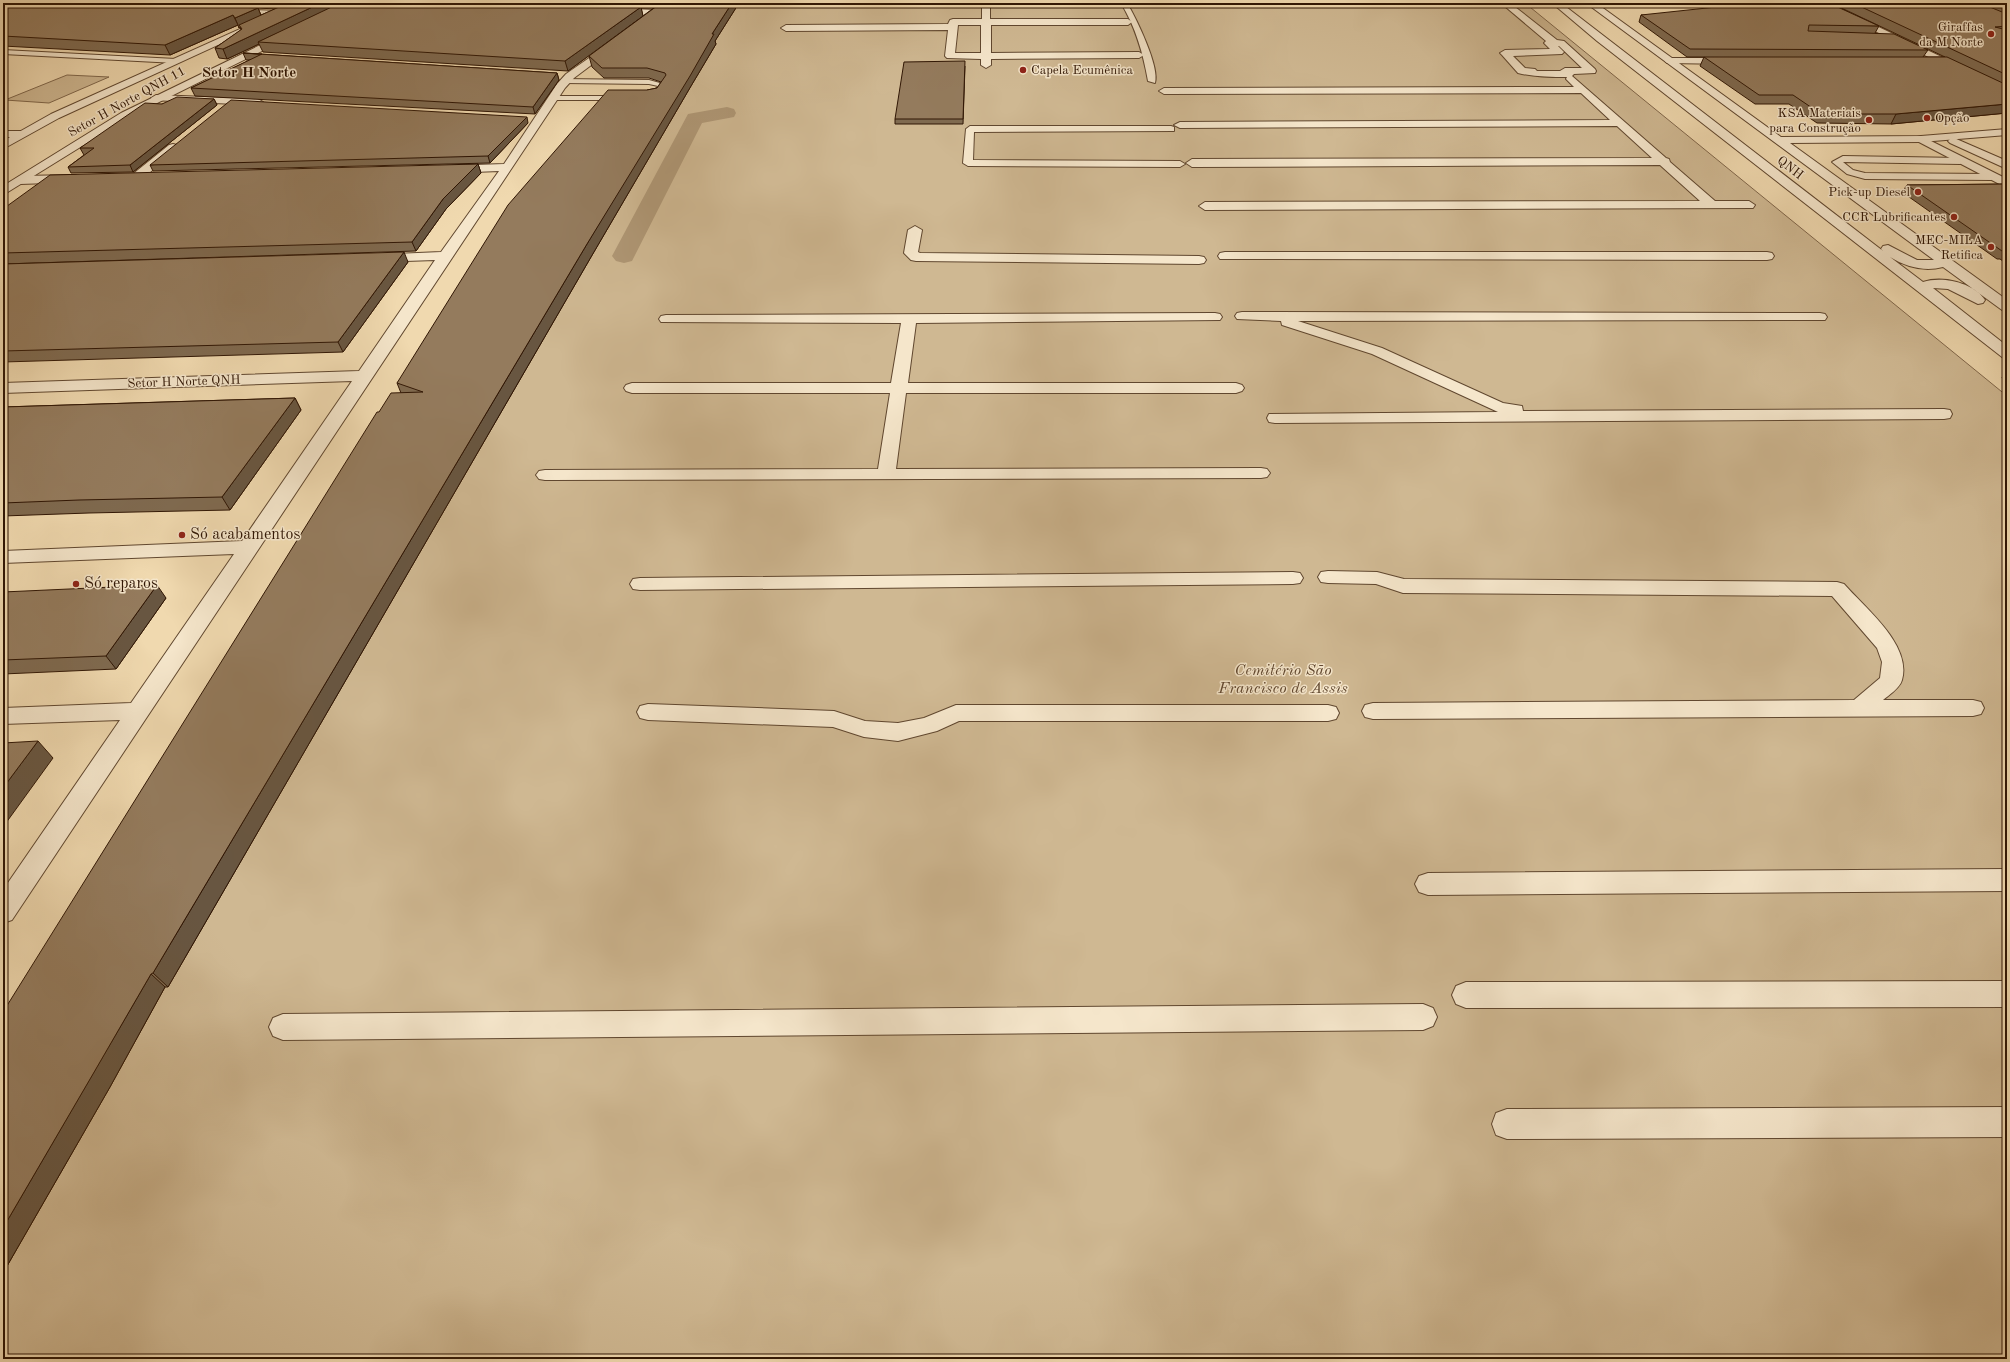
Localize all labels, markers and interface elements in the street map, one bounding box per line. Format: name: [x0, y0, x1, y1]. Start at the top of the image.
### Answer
place label: Giraffas da M Norte: [1919, 21, 1983, 49]
marker: Giraffas da M Norte: [1986, 29, 1996, 39]
street label: Setor H Norte QNH 11: [66, 64, 188, 140]
place label: Capela Ecumênica: [1031, 64, 1133, 77]
marker: Capela Ecumênica: [1018, 65, 1028, 75]
district label: Setor H Norte: [202, 66, 296, 81]
place label: KSA Materiais para Construção: [1769, 107, 1861, 135]
place label: Opção: [1935, 112, 1969, 125]
marker: Opção: [1922, 113, 1932, 123]
marker: KSA Materiais para Construção: [1864, 115, 1874, 125]
street label: QNH: [1774, 154, 1806, 182]
place label: Pick-up Diesel: [1828, 186, 1910, 199]
marker: Pick-up Diesel: [1913, 187, 1923, 197]
place label: CCR Lubrificantes: [1842, 211, 1946, 224]
marker: CCR Lubrificantes: [1949, 212, 1959, 222]
place label: MEC-MILA Retifica: [1915, 234, 1984, 262]
marker: MEC-MILA Retifica: [1986, 242, 1996, 252]
street label: Setor H Norte QNH: [127, 374, 241, 390]
place label: Só acabamentos: [190, 527, 300, 543]
marker: Só acabamentos: [177, 530, 187, 540]
place label: Só reparos: [84, 576, 158, 592]
marker: Só reparos: [71, 579, 81, 589]
park label: Cemitério São Francisco de Assis: [1217, 663, 1348, 697]

